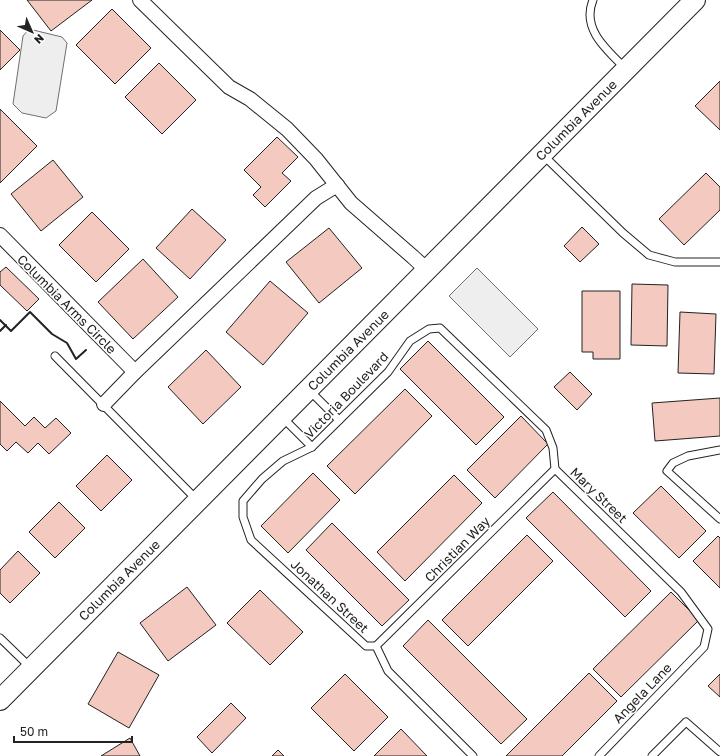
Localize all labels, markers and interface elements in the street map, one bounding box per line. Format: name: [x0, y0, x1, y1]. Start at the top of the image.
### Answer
north arrow: [12, 12, 52, 52]
text: N: [32, 32, 47, 47]
street label: Columbia Avenue: [532, 76, 620, 164]
street label: Columbia Arms Circle: [14, 251, 120, 357]
street label: Columbia Avenue: [304, 306, 392, 394]
street label: Victoria Boulevard: [301, 348, 391, 442]
street label: Mary Street: [567, 464, 631, 526]
street label: Christian Way: [421, 512, 494, 585]
street label: Columbia Avenue: [75, 536, 163, 624]
street label: Jonathan Street: [288, 556, 372, 636]
street label: Angela Lane: [609, 660, 675, 726]
scale bar: [14, 718, 132, 744]
text: 50 m: [20, 724, 48, 739]

